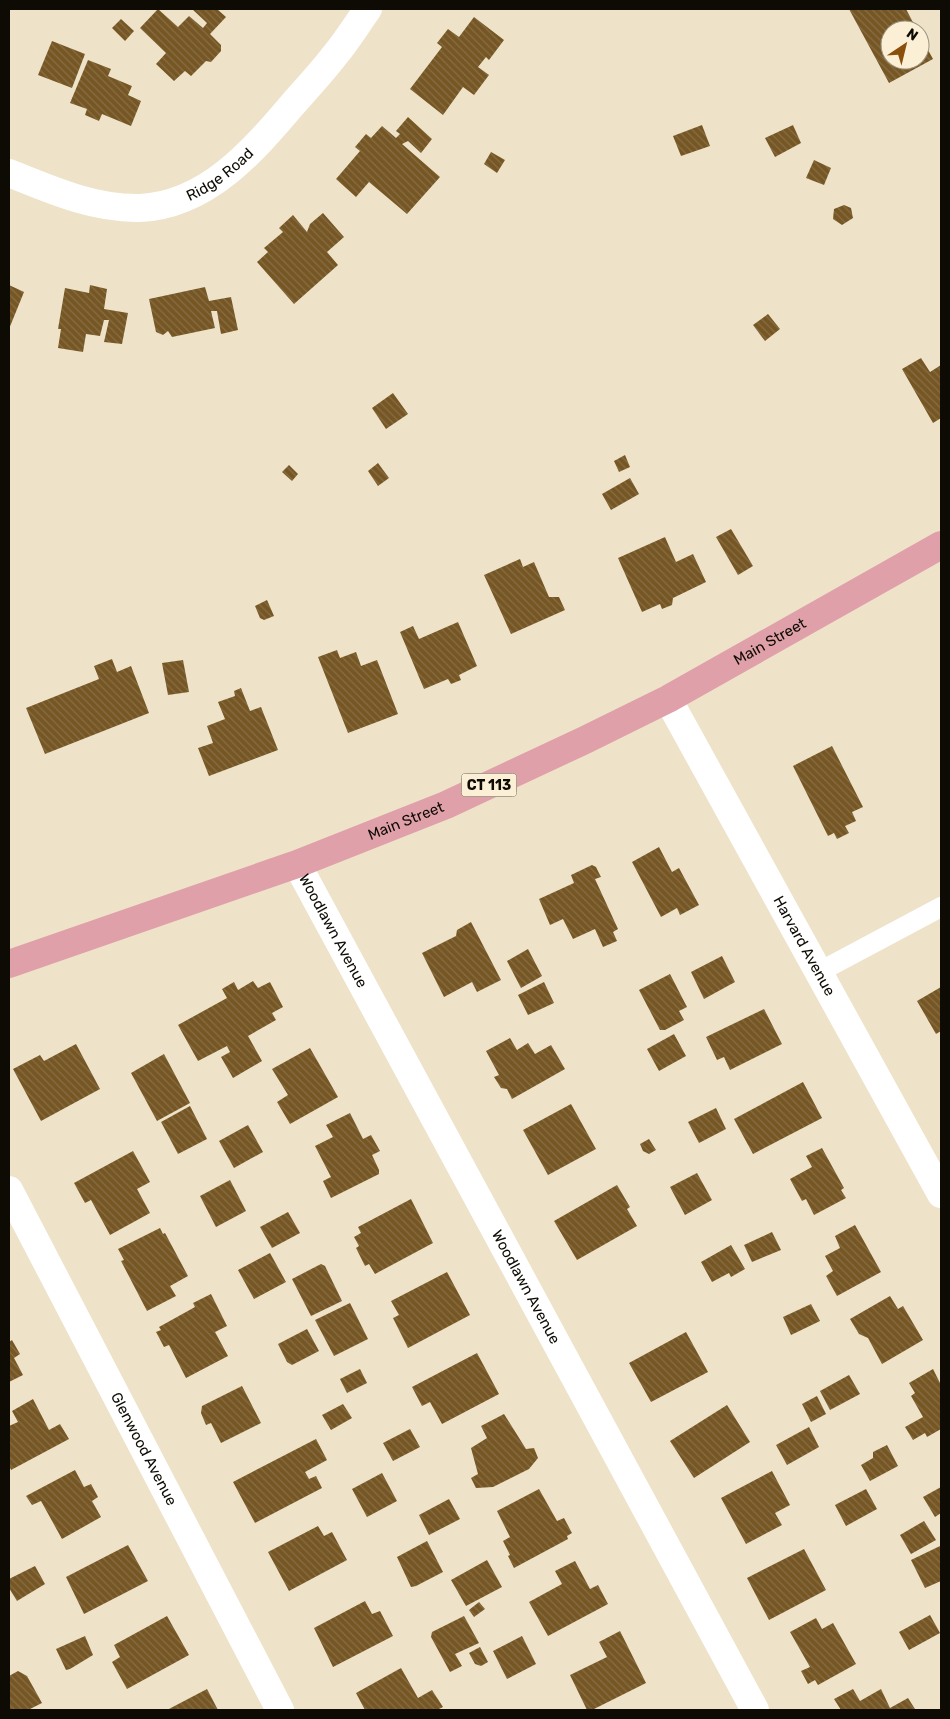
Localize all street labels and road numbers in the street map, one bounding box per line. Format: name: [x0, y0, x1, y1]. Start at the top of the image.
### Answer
street label: Ridge Road: [183, 144, 257, 205]
street label: Main Street: [730, 614, 809, 669]
road number: CT 113: [462, 774, 516, 796]
street label: Main Street: [365, 798, 447, 844]
street label: Woodlawn Avenue: [295, 871, 371, 991]
street label: Harvard Avenue: [769, 893, 839, 999]
street label: Woodlawn Avenue: [488, 1227, 564, 1347]
street label: Glenwood Avenue: [107, 1389, 181, 1509]

